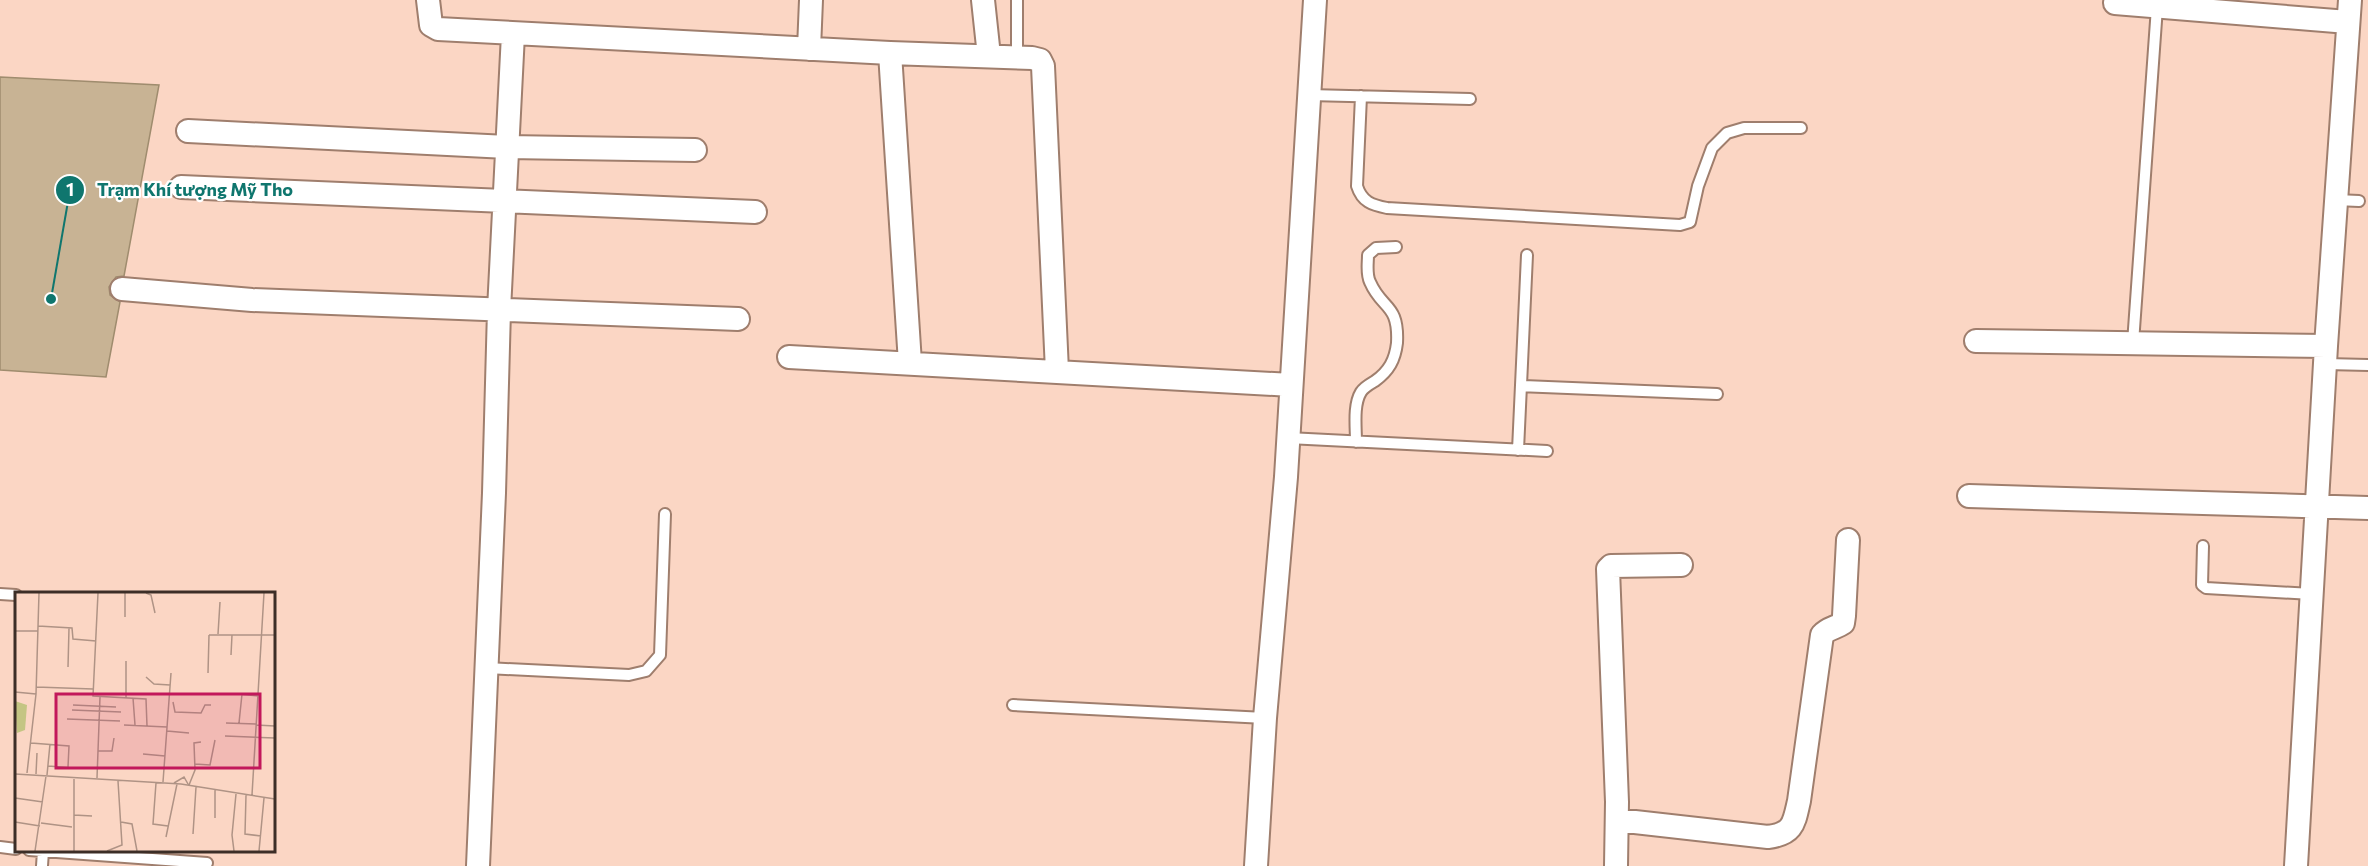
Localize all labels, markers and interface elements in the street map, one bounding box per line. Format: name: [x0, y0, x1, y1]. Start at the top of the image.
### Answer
callout: Trạm Khí tượng Mỹ Tho: [55, 172, 305, 208]
text: 1: [66, 178, 74, 200]
text: Trạm Khí tượng Mỹ Tho: [97, 178, 293, 200]
inset map: [15, 592, 274, 851]

